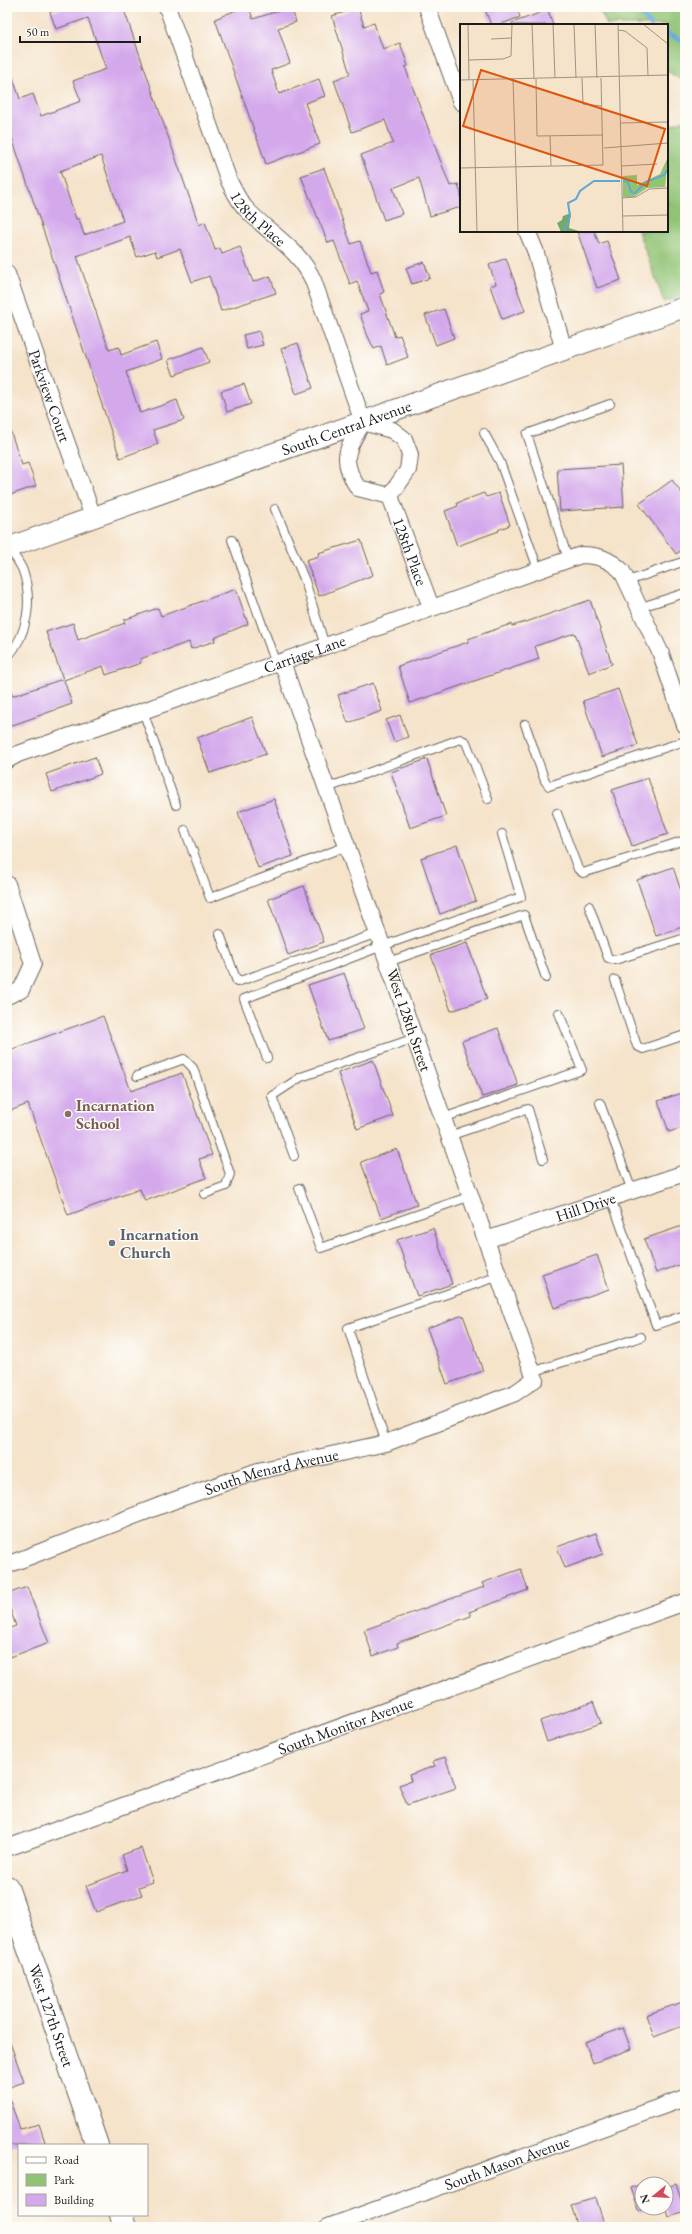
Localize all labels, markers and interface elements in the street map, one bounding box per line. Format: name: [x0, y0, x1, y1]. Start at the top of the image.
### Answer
scale bar: [20, 18, 140, 44]
text: 50 m: [26, 24, 50, 40]
inset map: [460, 24, 668, 232]
street label: 128th Place: [226, 187, 291, 251]
street label: Parkview Court: [24, 346, 76, 445]
street label: South Central Avenue: [279, 395, 414, 460]
street label: 128th Place: [388, 514, 433, 588]
street label: Carriage Lane: [260, 629, 348, 678]
street label: West 128th Street: [382, 966, 436, 1074]
place label: Incarnation School: [76, 1095, 155, 1134]
marker: Incarnation School: [63, 1109, 73, 1119]
street label: Hill Drive: [553, 1187, 618, 1226]
place label: Incarnation Church: [120, 1224, 199, 1263]
marker: Incarnation Church: [107, 1238, 117, 1248]
street label: South Menard Avenue: [202, 1443, 340, 1499]
street label: South Monitor Avenue: [275, 1691, 416, 1759]
street label: West 127th Street: [24, 1961, 79, 2070]
street label: South Mason Avenue: [441, 2130, 572, 2195]
legend: [18, 2144, 148, 2216]
text: Road: [54, 2152, 80, 2168]
text: Park: [54, 2172, 75, 2188]
north arrow: [634, 2176, 674, 2216]
text: Building: [54, 2192, 95, 2208]
text: N: [636, 2193, 653, 2205]

